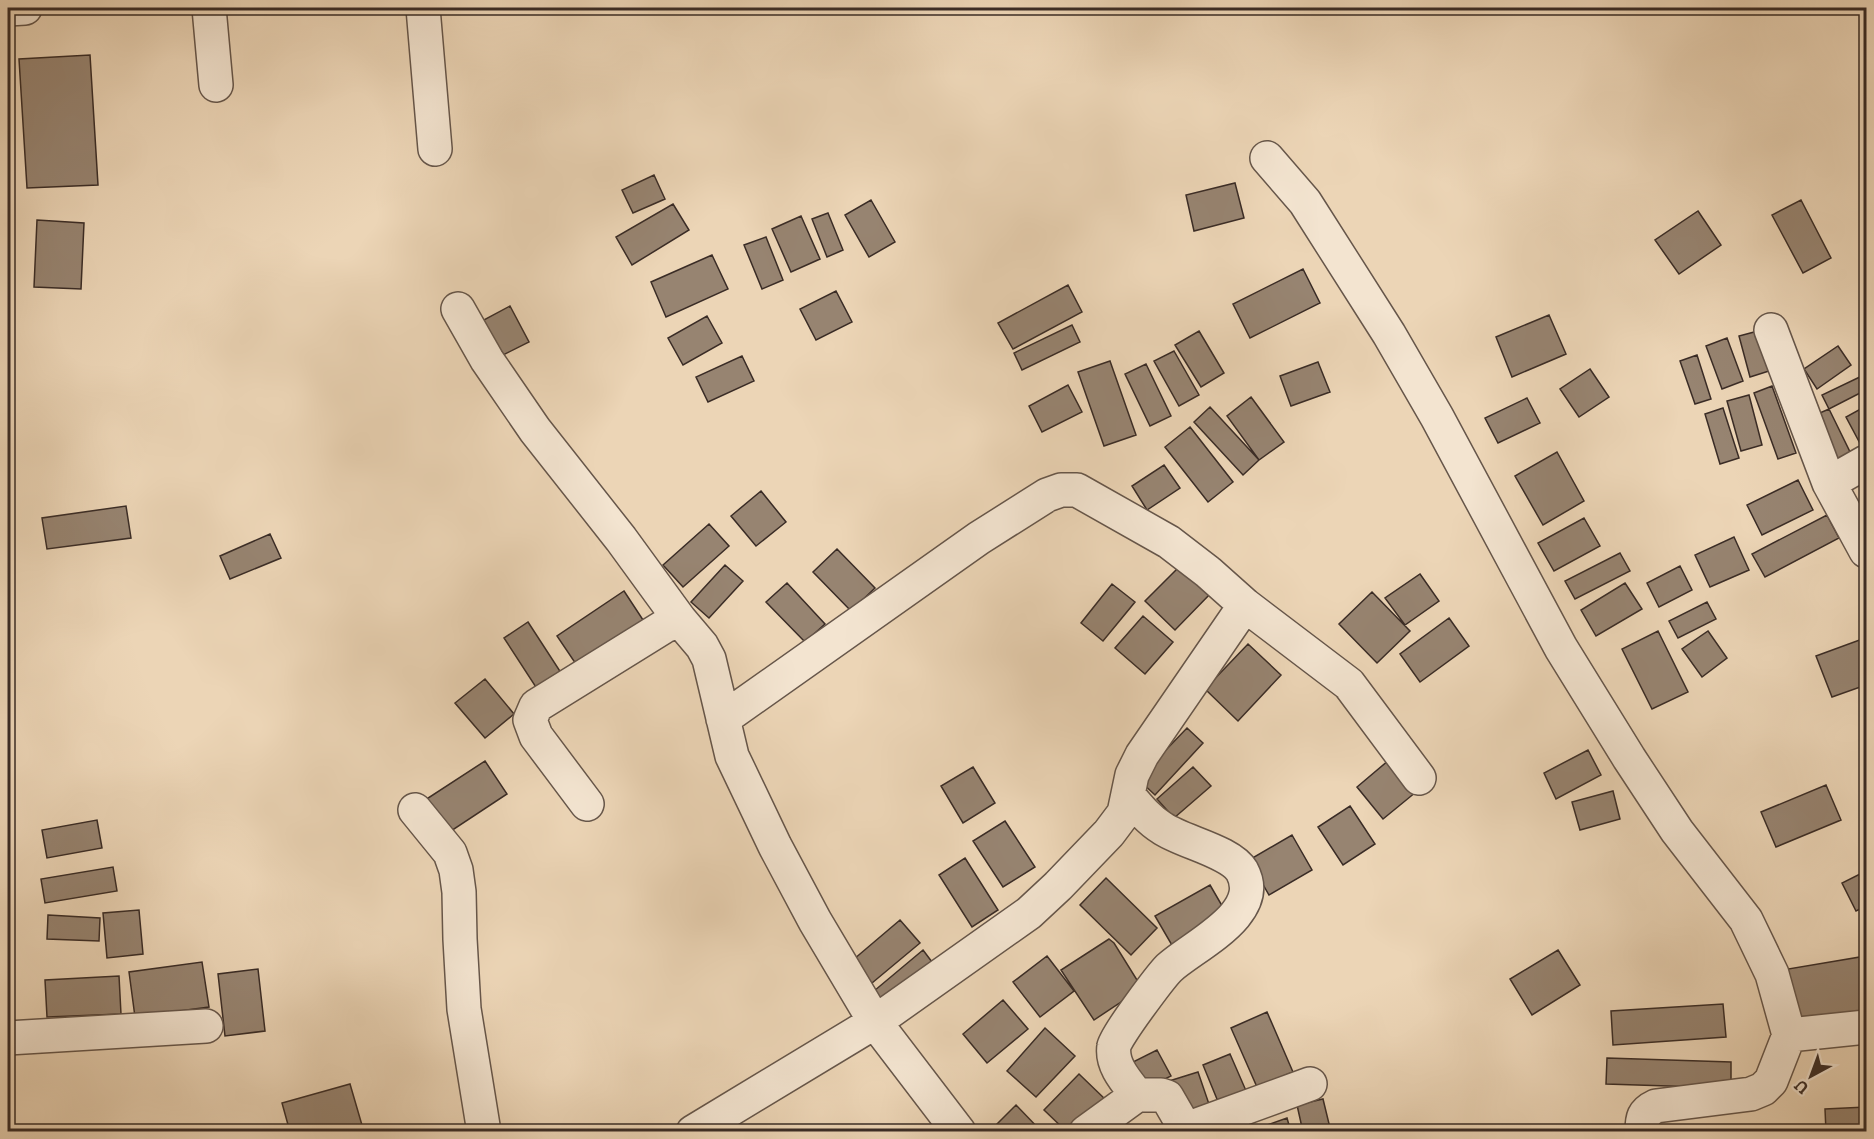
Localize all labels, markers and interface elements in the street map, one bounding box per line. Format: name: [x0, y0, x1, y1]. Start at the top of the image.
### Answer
north arrow: [1781, 1046, 1841, 1106]
text: U: [1790, 1075, 1813, 1098]

